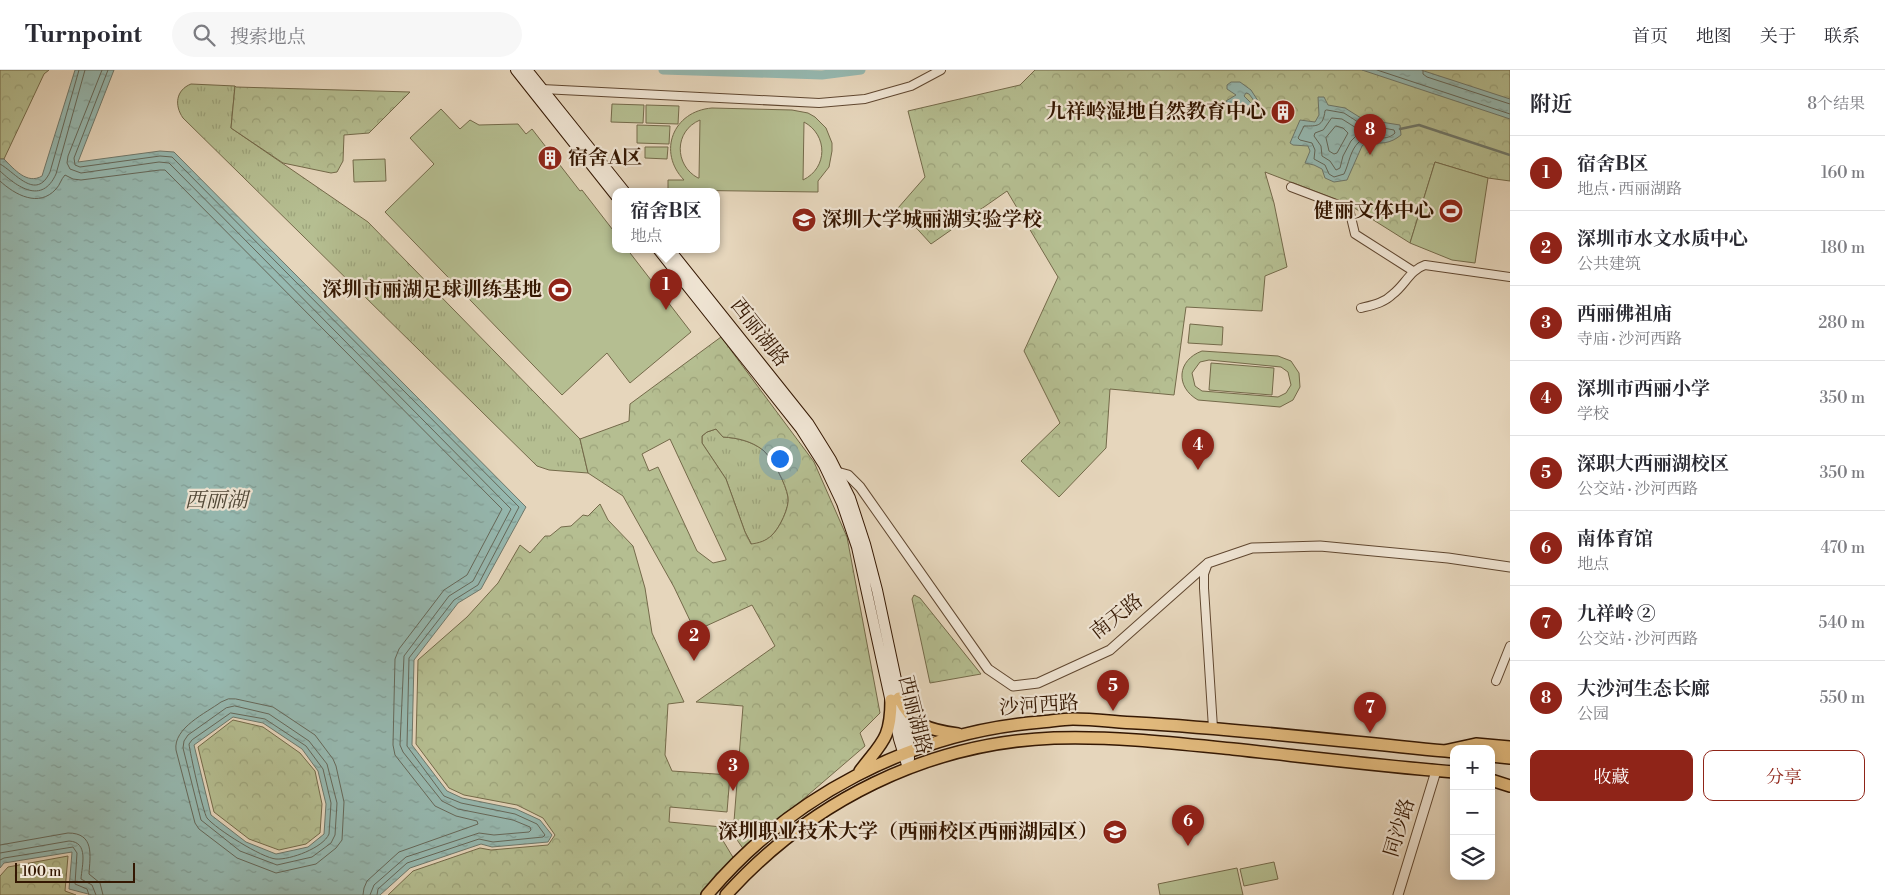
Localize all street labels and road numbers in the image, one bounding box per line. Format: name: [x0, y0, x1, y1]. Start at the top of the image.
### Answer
street label: 西丽湖路: [725, 294, 793, 372]
street label: 南天路: [1086, 589, 1148, 645]
street label: 西丽湖路: [892, 673, 936, 757]
street label: 沙河西路: [998, 691, 1080, 721]
street label: 同沙路: [1379, 796, 1421, 860]

